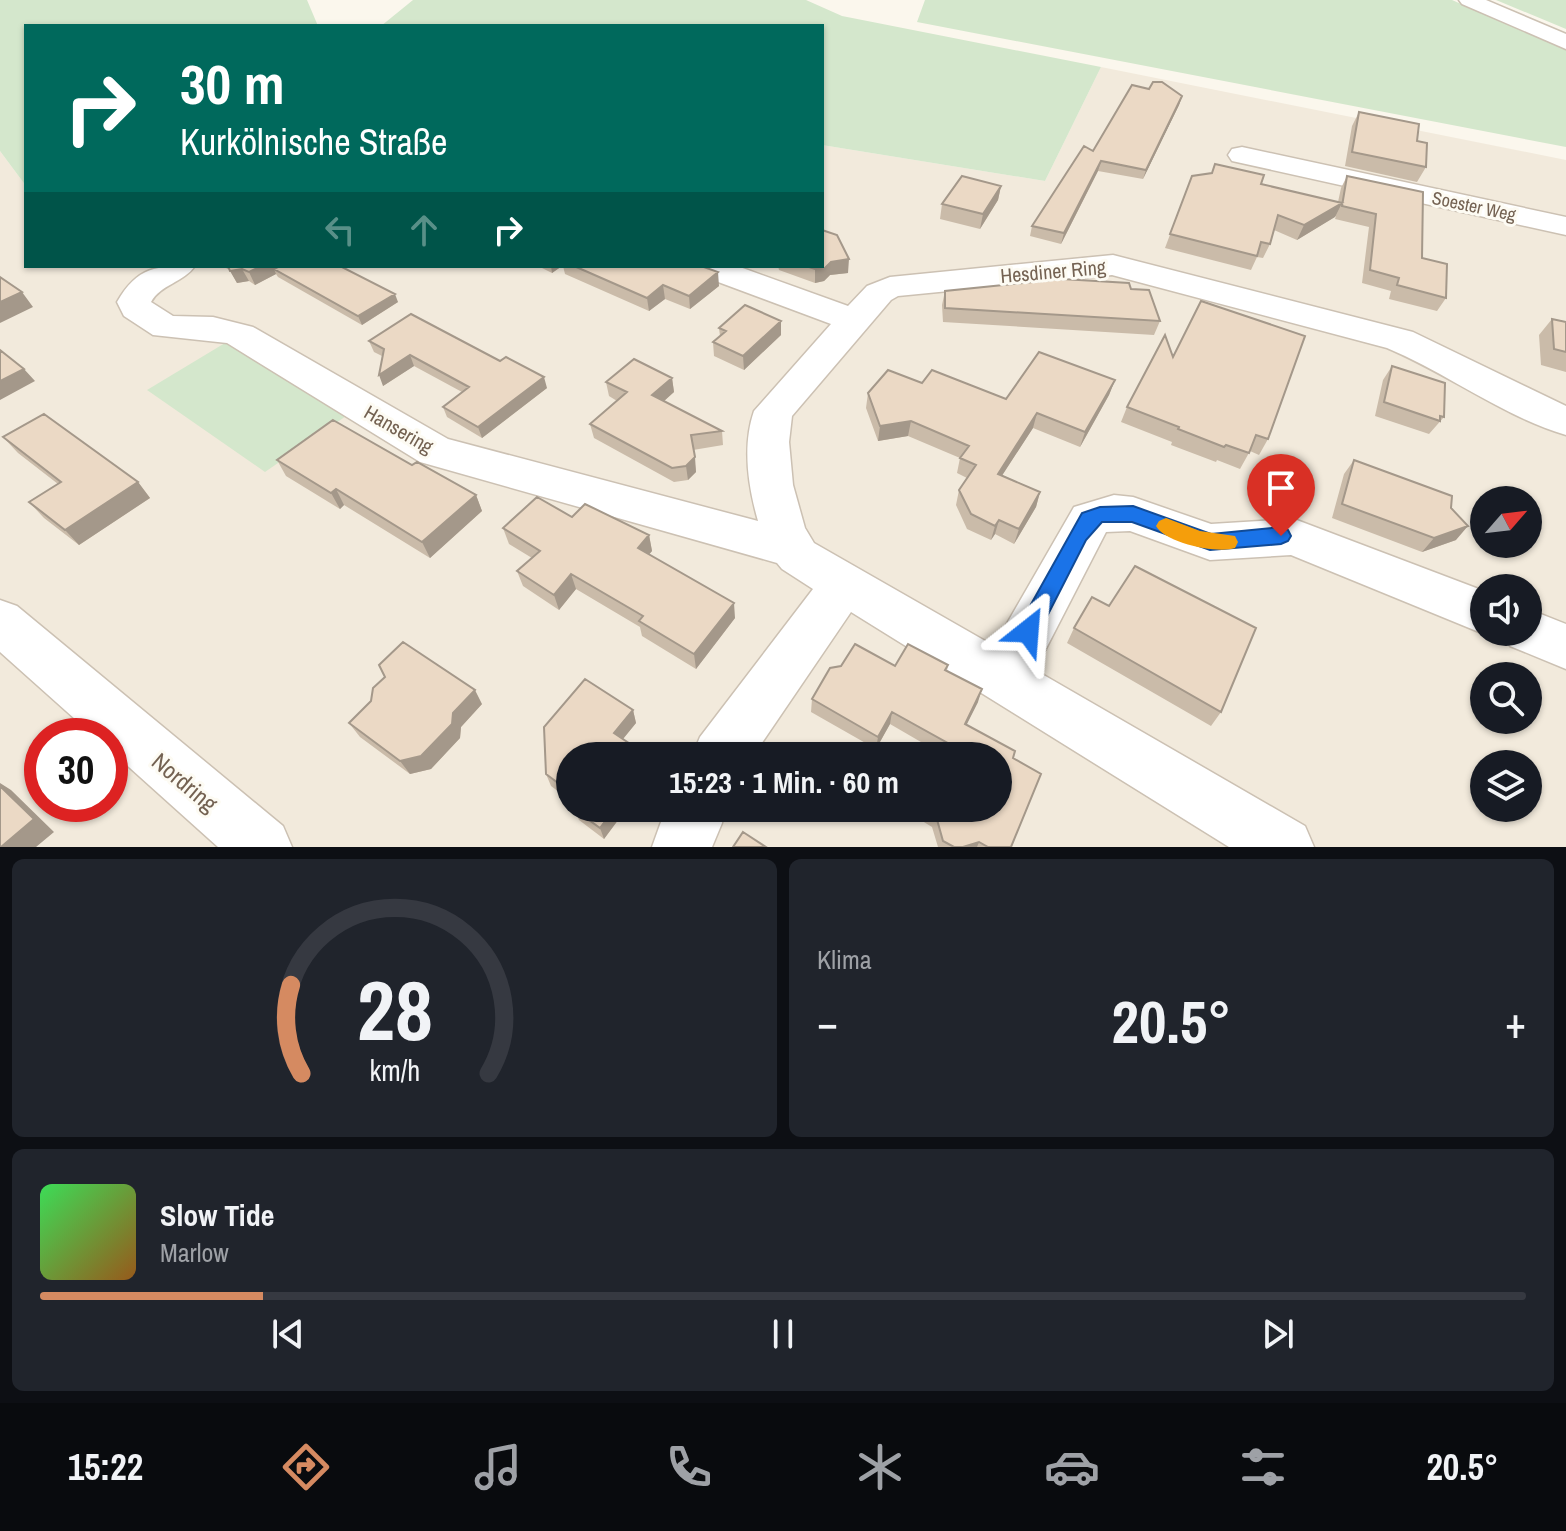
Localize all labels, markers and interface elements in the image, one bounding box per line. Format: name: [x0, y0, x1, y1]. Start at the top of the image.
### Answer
text: 30 m: [180, 46, 285, 121]
icon: right: [48, 56, 152, 160]
text: Kurkölnische Straße: [180, 118, 447, 166]
street label: Soester Weg: [1430, 185, 1519, 227]
icon: left: [318, 208, 362, 252]
icon: ahead: [402, 208, 446, 252]
icon: right: [486, 208, 530, 252]
street label: Hesdiner Ring: [999, 253, 1107, 289]
street label: Hansering: [359, 398, 439, 460]
pin: [1247, 454, 1315, 536]
icon: arrive: [1259, 466, 1303, 510]
north arrow: [1470, 486, 1542, 558]
map controls: [1470, 486, 1542, 822]
button: sound: [1470, 574, 1542, 646]
position arrow: [986, 589, 1070, 673]
button: search: [1470, 662, 1542, 734]
speed limit sign: 30: [24, 718, 128, 822]
street label: Nordring: [145, 745, 225, 819]
button: layers: [1470, 750, 1542, 822]
text: 15:23 · 1 Min. · 60 m: [669, 762, 899, 802]
text: Klima: [817, 942, 872, 977]
text: 28: [357, 954, 432, 1066]
text: 20.5°: [1112, 981, 1231, 1062]
text: −: [817, 992, 838, 1052]
text: +: [1505, 992, 1526, 1052]
text: km/h: [369, 1051, 420, 1090]
text: Slow Tide: [160, 1195, 274, 1235]
text: Marlow: [160, 1235, 229, 1270]
icon: previous: [266, 1312, 310, 1356]
icon: pause: [761, 1312, 805, 1356]
icon: next: [1256, 1312, 1300, 1356]
icon: directions: [278, 1439, 334, 1495]
icon: music: [470, 1439, 526, 1495]
icon: phone: [661, 1439, 717, 1495]
icon: climate: [852, 1439, 908, 1495]
icon: car: [1044, 1439, 1100, 1495]
icon: filters: [1235, 1439, 1291, 1495]
text: 15:22: [68, 1443, 143, 1491]
text: 20.5°: [1426, 1443, 1498, 1491]

